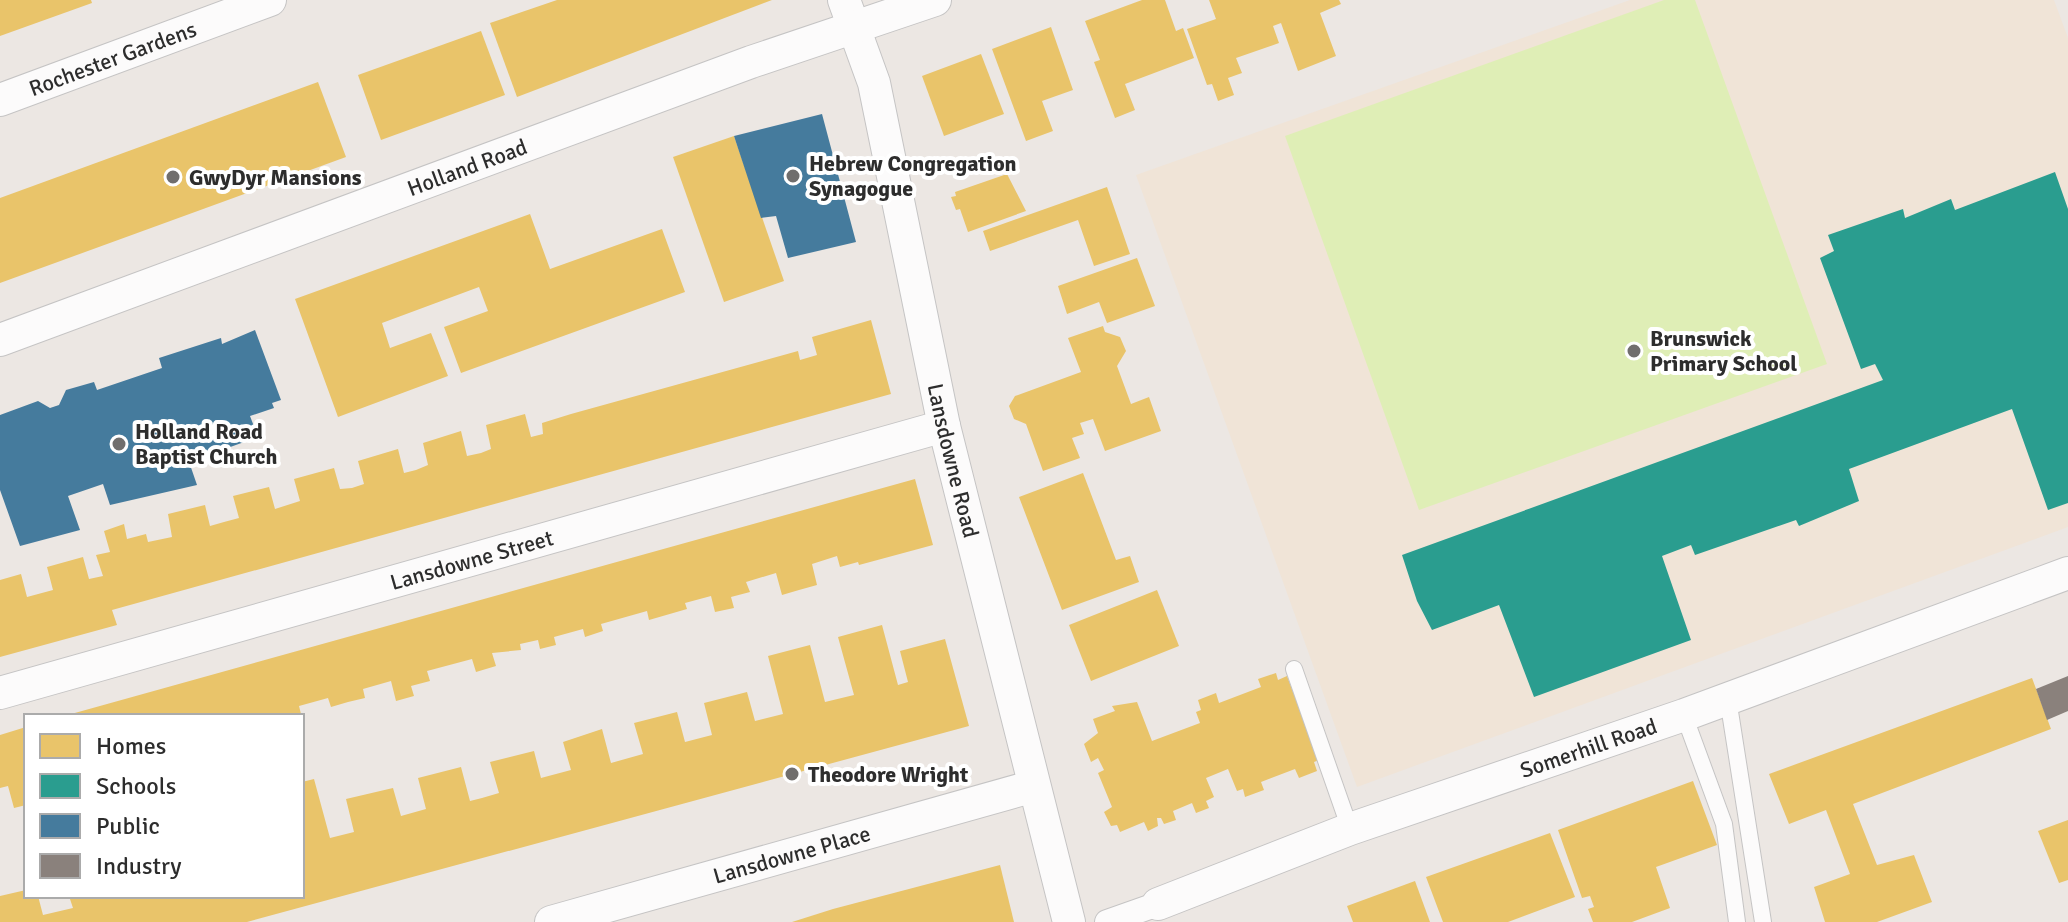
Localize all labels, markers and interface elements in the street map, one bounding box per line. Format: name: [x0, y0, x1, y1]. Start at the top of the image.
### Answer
street label: Rochester Gardens: [25, 16, 200, 102]
street label: Holland Road: [404, 133, 531, 202]
place label: Hebrew Congregation Synagogue: [809, 150, 1017, 202]
place label: GwyDyr Mansions: [189, 164, 362, 191]
marker: Hebrew Congregation Synagogue: [784, 167, 802, 185]
marker: GwyDyr Mansions: [164, 168, 182, 186]
place label: Brunswick Primary School: [1650, 325, 1797, 377]
marker: Brunswick Primary School: [1625, 342, 1643, 360]
street label: Lansdowne Road: [922, 381, 985, 541]
place label: Holland Road Baptist Church: [135, 418, 278, 470]
marker: Holland Road Baptist Church: [110, 435, 128, 453]
street label: Lansdowne Street: [387, 524, 556, 596]
street label: Somerhill Road: [1517, 712, 1661, 784]
legend: [24, 714, 304, 898]
text: Homes: [96, 731, 166, 761]
place label: Theodore Wright: [808, 761, 968, 788]
marker: Theodore Wright: [783, 765, 801, 783]
text: Schools: [96, 771, 176, 801]
text: Public: [96, 811, 160, 841]
street label: Lansdowne Place: [710, 820, 873, 890]
text: Industry: [96, 851, 182, 881]

